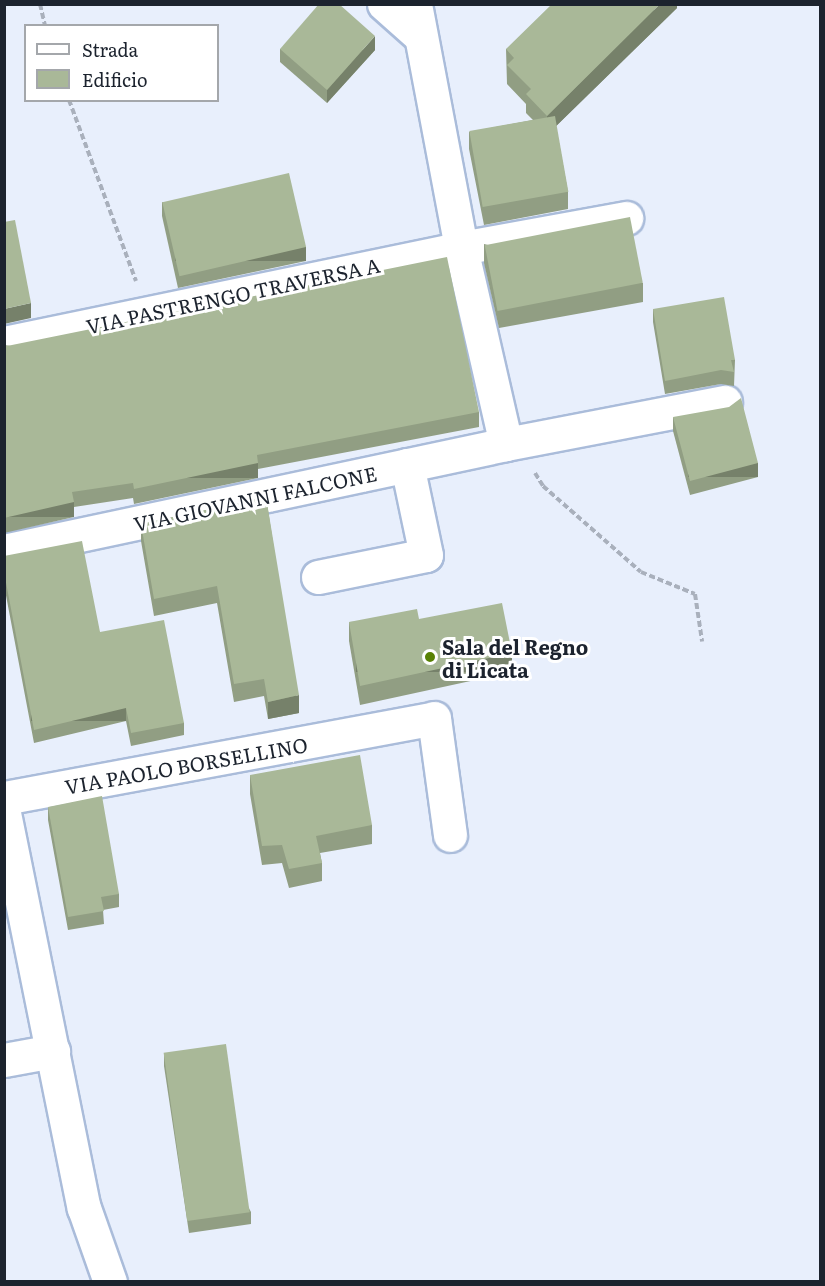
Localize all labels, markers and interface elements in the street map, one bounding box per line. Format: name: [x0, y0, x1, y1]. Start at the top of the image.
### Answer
legend: [24, 24, 219, 102]
text: Strada: [82, 36, 138, 63]
text: Edificio: [82, 66, 148, 93]
street label: VIA PASTRENGO TRAVERSA A: [84, 252, 382, 338]
street label: VIA GIOVANNI FALCONE: [131, 460, 379, 536]
place label: Sala del Regno di Licata: [442, 634, 588, 681]
marker: Sala del Regno di Licata: [423, 650, 437, 664]
street label: VIA PAOLO BORSELLINO: [63, 732, 309, 798]

